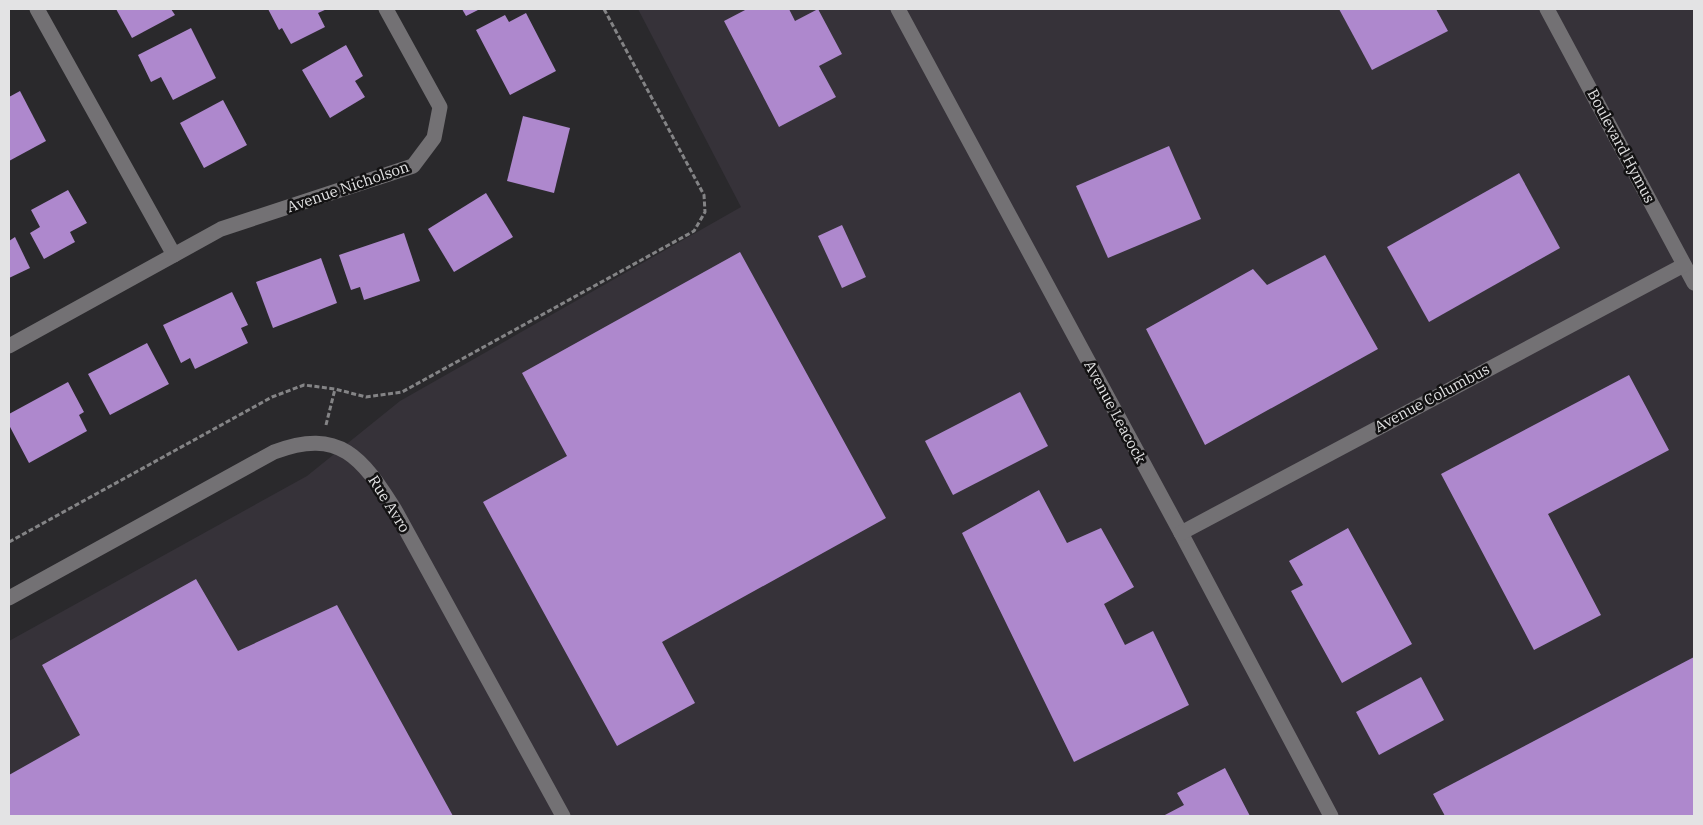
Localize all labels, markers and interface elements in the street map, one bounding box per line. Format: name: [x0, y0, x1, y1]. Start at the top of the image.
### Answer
street label: Boulevard Hymus: [1583, 86, 1659, 206]
street label: Avenue Nicholson: [284, 157, 412, 216]
street label: Avenue Leacock: [1080, 357, 1151, 467]
street label: Avenue Columbus: [1371, 359, 1493, 436]
street label: Rue Avro: [364, 472, 414, 536]

